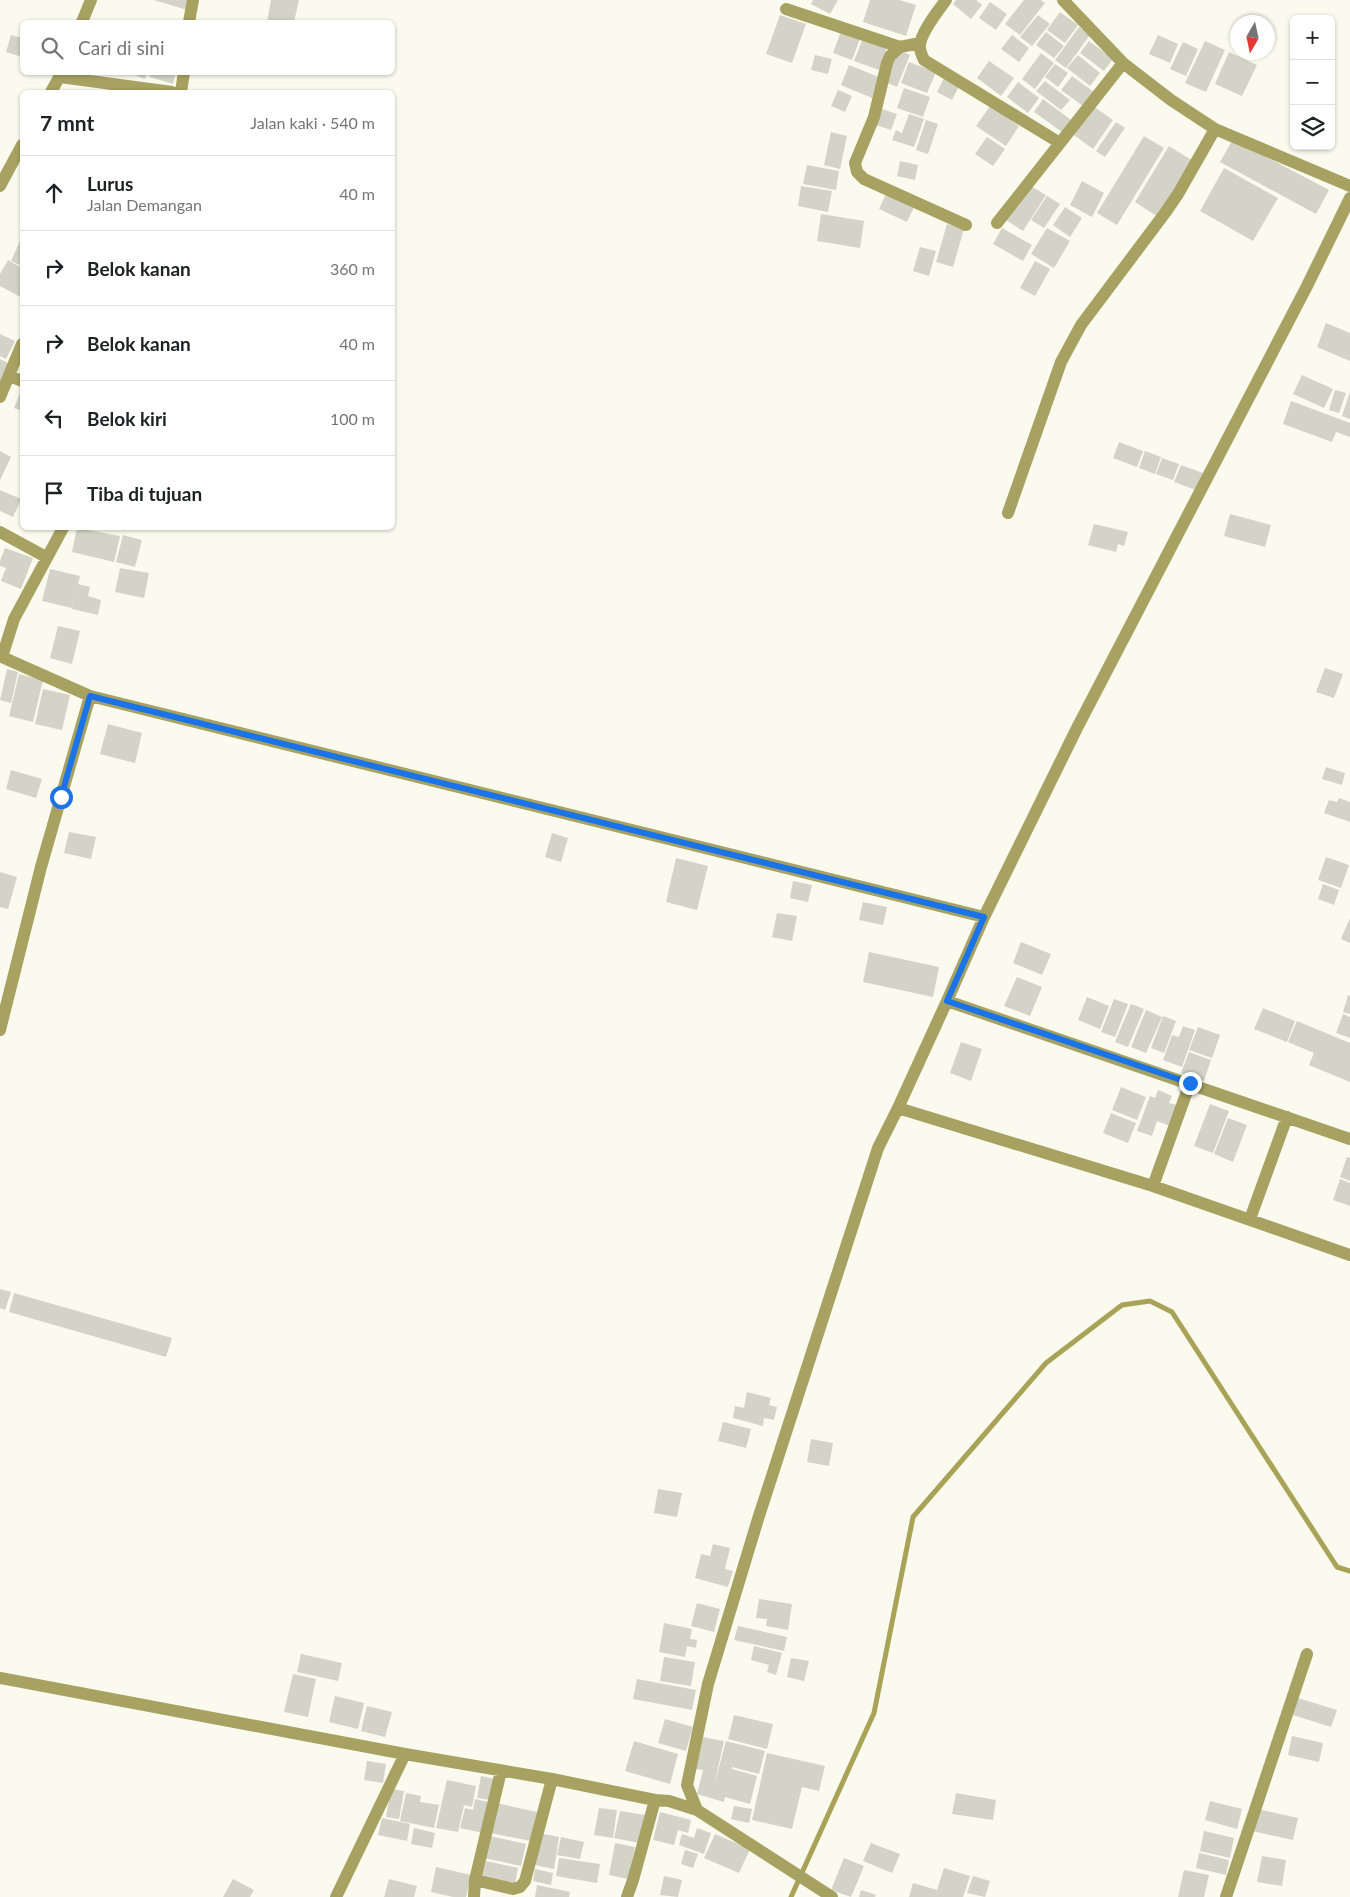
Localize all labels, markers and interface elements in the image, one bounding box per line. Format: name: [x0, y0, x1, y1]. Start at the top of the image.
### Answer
north arrow: [1230, 15, 1275, 60]
map controls: [1290, 15, 1335, 150]
button: +: [1290, 15, 1335, 60]
search box: [20, 20, 395, 75]
icon: search: [38, 34, 66, 62]
text: Cari di sini: [78, 36, 165, 59]
button: −: [1290, 60, 1335, 105]
button: layers: [1290, 105, 1335, 150]
text: 7 mnt: [40, 110, 94, 135]
text: Jalan kaki · 540 m: [250, 113, 375, 132]
text: Lurus: [87, 172, 133, 195]
icon: ahead: [40, 179, 68, 207]
text: 40 m: [339, 184, 375, 203]
text: Jalan Demangan: [87, 195, 202, 214]
icon: right: [40, 254, 68, 282]
text: Belok kanan: [87, 257, 191, 280]
text: 360 m: [330, 259, 375, 278]
icon: right: [40, 329, 68, 357]
text: Belok kanan: [87, 332, 191, 355]
text: 40 m: [339, 334, 375, 353]
icon: left: [40, 404, 68, 432]
text: Belok kiri: [87, 407, 167, 430]
text: 100 m: [330, 409, 375, 428]
icon: arrive: [40, 479, 68, 507]
text: Tiba di tujuan: [87, 482, 202, 505]
route start: [50, 786, 73, 809]
route end: [1179, 1072, 1202, 1095]

